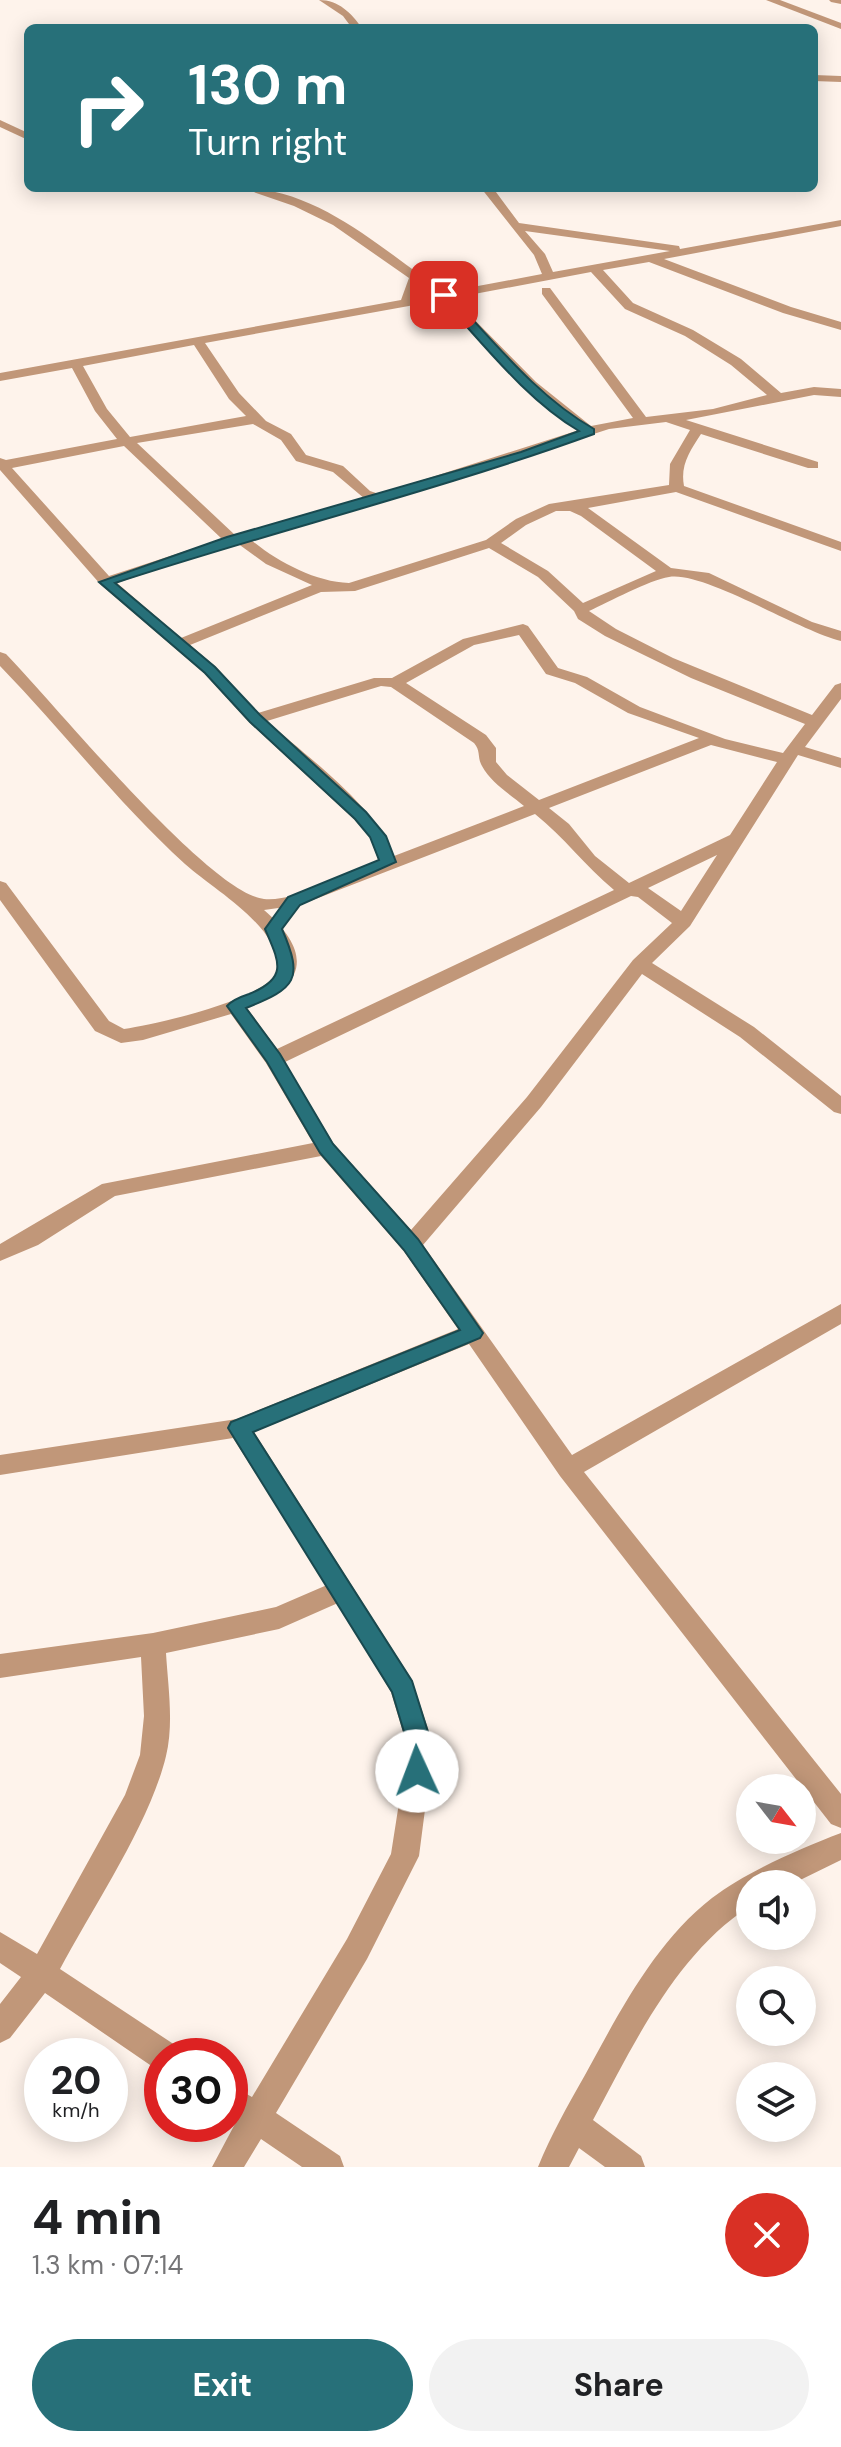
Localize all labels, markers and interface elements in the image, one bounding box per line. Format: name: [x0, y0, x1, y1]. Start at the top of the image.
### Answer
text: 130 m: [188, 48, 347, 121]
icon: right: [56, 56, 160, 160]
text: Turn right: [188, 119, 347, 166]
pin: [410, 261, 478, 329]
icon: arrive: [422, 273, 466, 317]
position arrow: [375, 1729, 459, 1813]
north arrow: [736, 1774, 816, 1854]
map controls: [736, 1774, 816, 2142]
button: sound: [736, 1870, 816, 1950]
button: search: [736, 1966, 816, 2046]
speed limit sign: 30: [144, 2038, 248, 2142]
text: 20: [50, 2054, 102, 2106]
button: layers: [736, 2062, 816, 2142]
text: km/h: [52, 2097, 100, 2123]
text: 4 min: [32, 2186, 162, 2249]
button: close: [725, 2193, 809, 2277]
text: 1.3 km · 07:14: [32, 2248, 183, 2282]
button: Exit: [32, 2339, 413, 2431]
button: Share: [429, 2339, 809, 2431]

